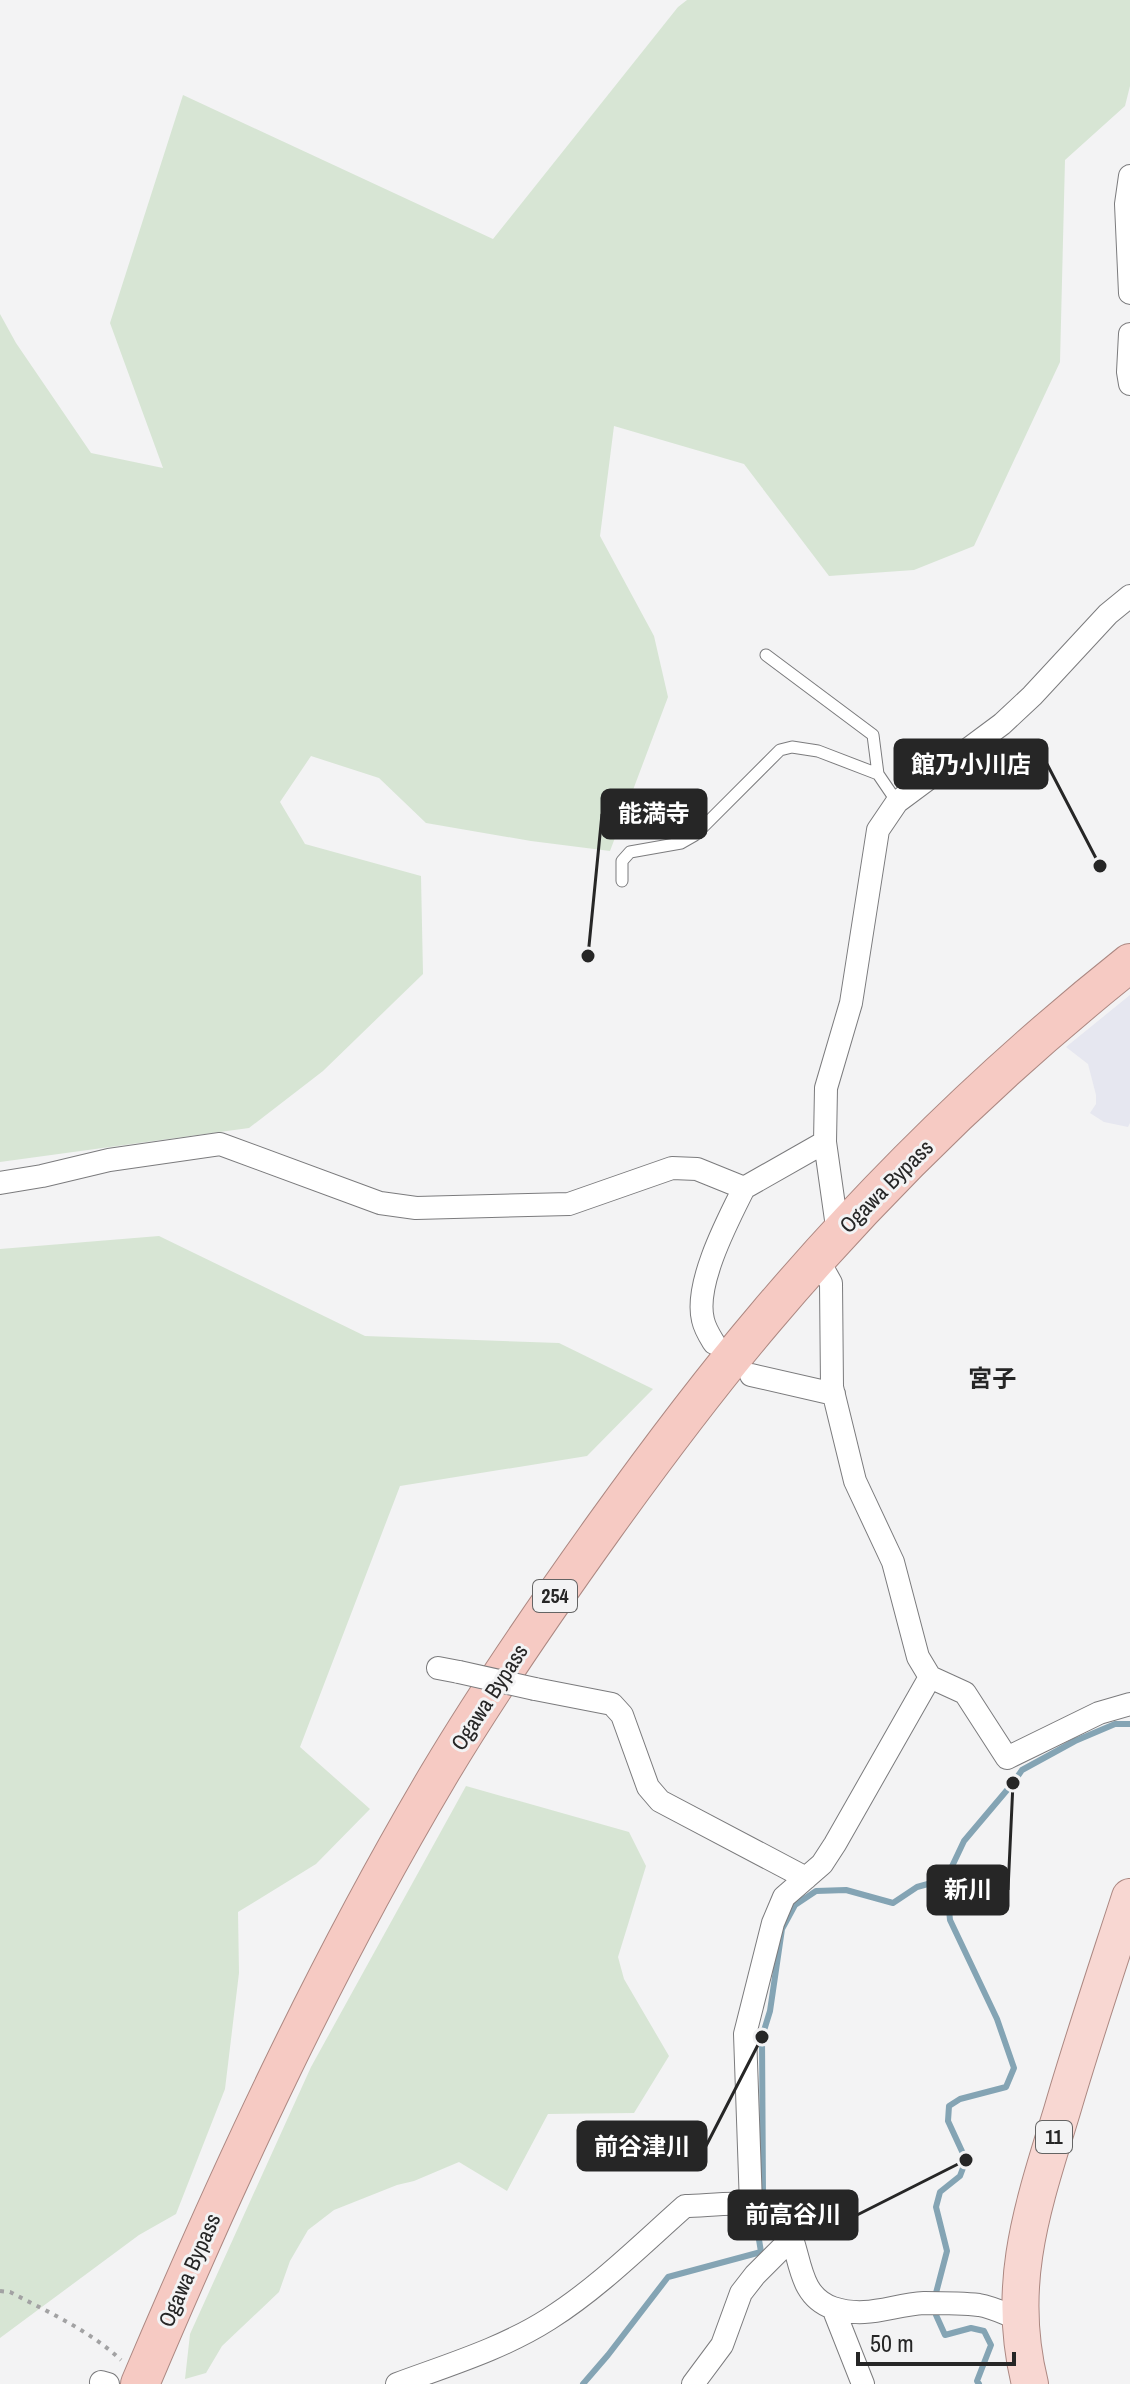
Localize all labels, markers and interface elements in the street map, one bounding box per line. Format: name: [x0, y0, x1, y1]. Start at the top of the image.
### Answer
callout: 館乃小川店: [895, 740, 1047, 788]
text: 館乃小川店: [911, 748, 1031, 780]
callout: 能満寺: [602, 790, 706, 838]
text: 能満寺: [618, 797, 690, 829]
street label: Ogawa Bypass: [832, 1132, 940, 1240]
district label: 宮子: [968, 1362, 1016, 1394]
road number: 254: [533, 1580, 577, 1612]
street label: Ogawa Bypass: [443, 1638, 535, 1756]
callout: 新川: [928, 1866, 1008, 1914]
text: 新川: [944, 1873, 992, 1905]
road number: 11: [1036, 2121, 1072, 2153]
callout: 前谷津川: [578, 2122, 706, 2170]
text: 前谷津川: [594, 2130, 690, 2162]
callout: 前高谷川: [729, 2191, 857, 2239]
text: 前高谷川: [745, 2198, 841, 2230]
street label: Ogawa Bypass: [151, 2208, 227, 2332]
scale bar: [858, 2316, 1014, 2366]
text: 50 m: [870, 2327, 914, 2359]

